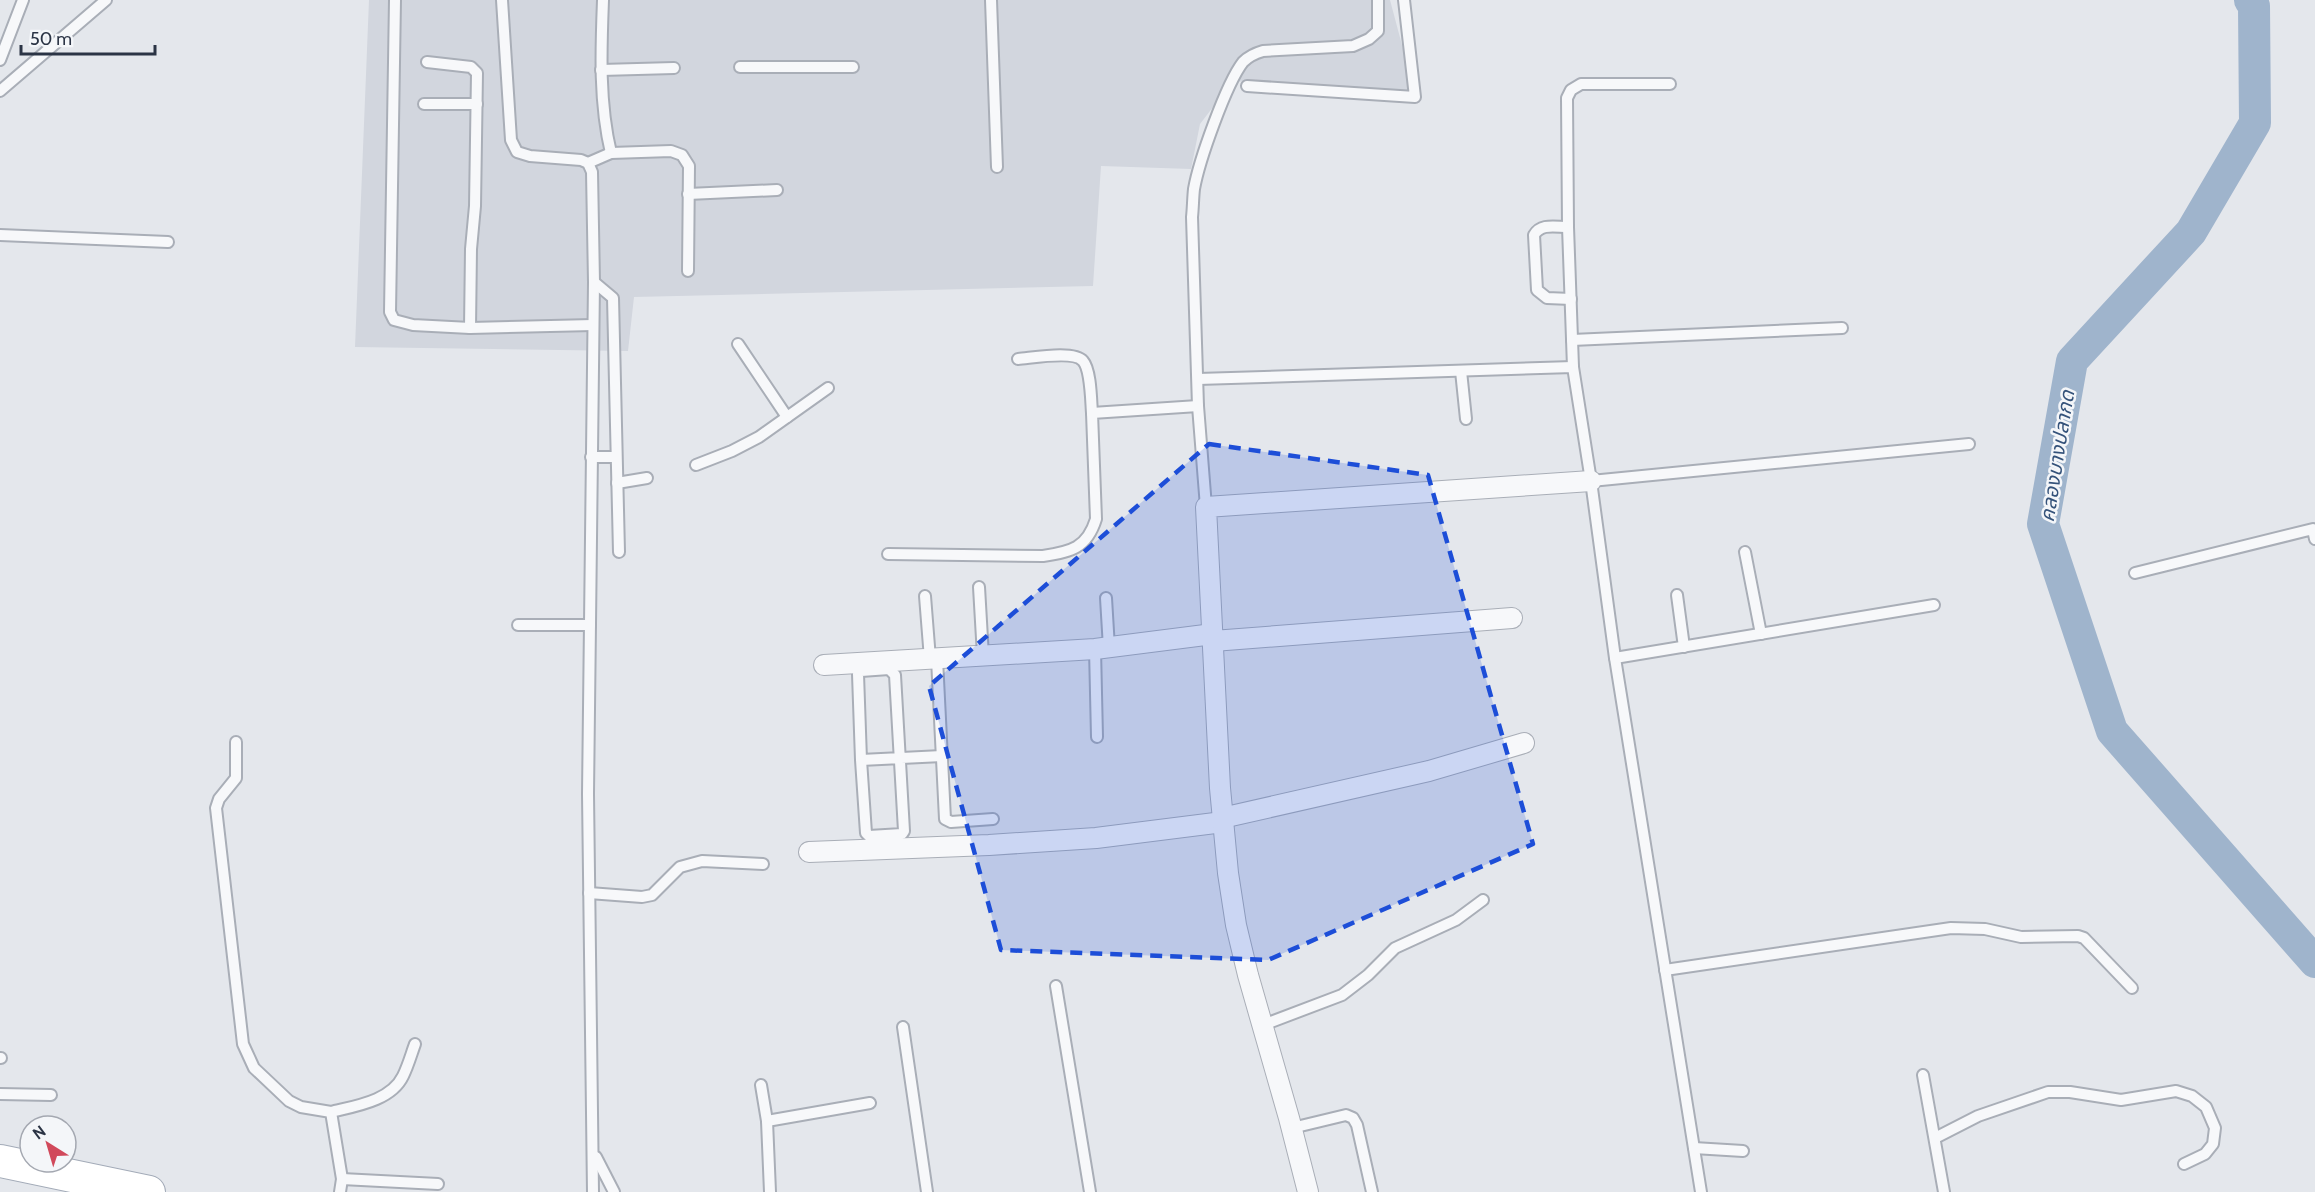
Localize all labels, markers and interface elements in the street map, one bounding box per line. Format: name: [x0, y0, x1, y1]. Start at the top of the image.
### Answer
scale bar: [21, 18, 154, 56]
text: 50 m: [30, 28, 72, 50]
water label: คลองบางปลากด: [2035, 388, 2079, 523]
north arrow: [18, 1114, 78, 1174]
text: N: [29, 1121, 50, 1143]

